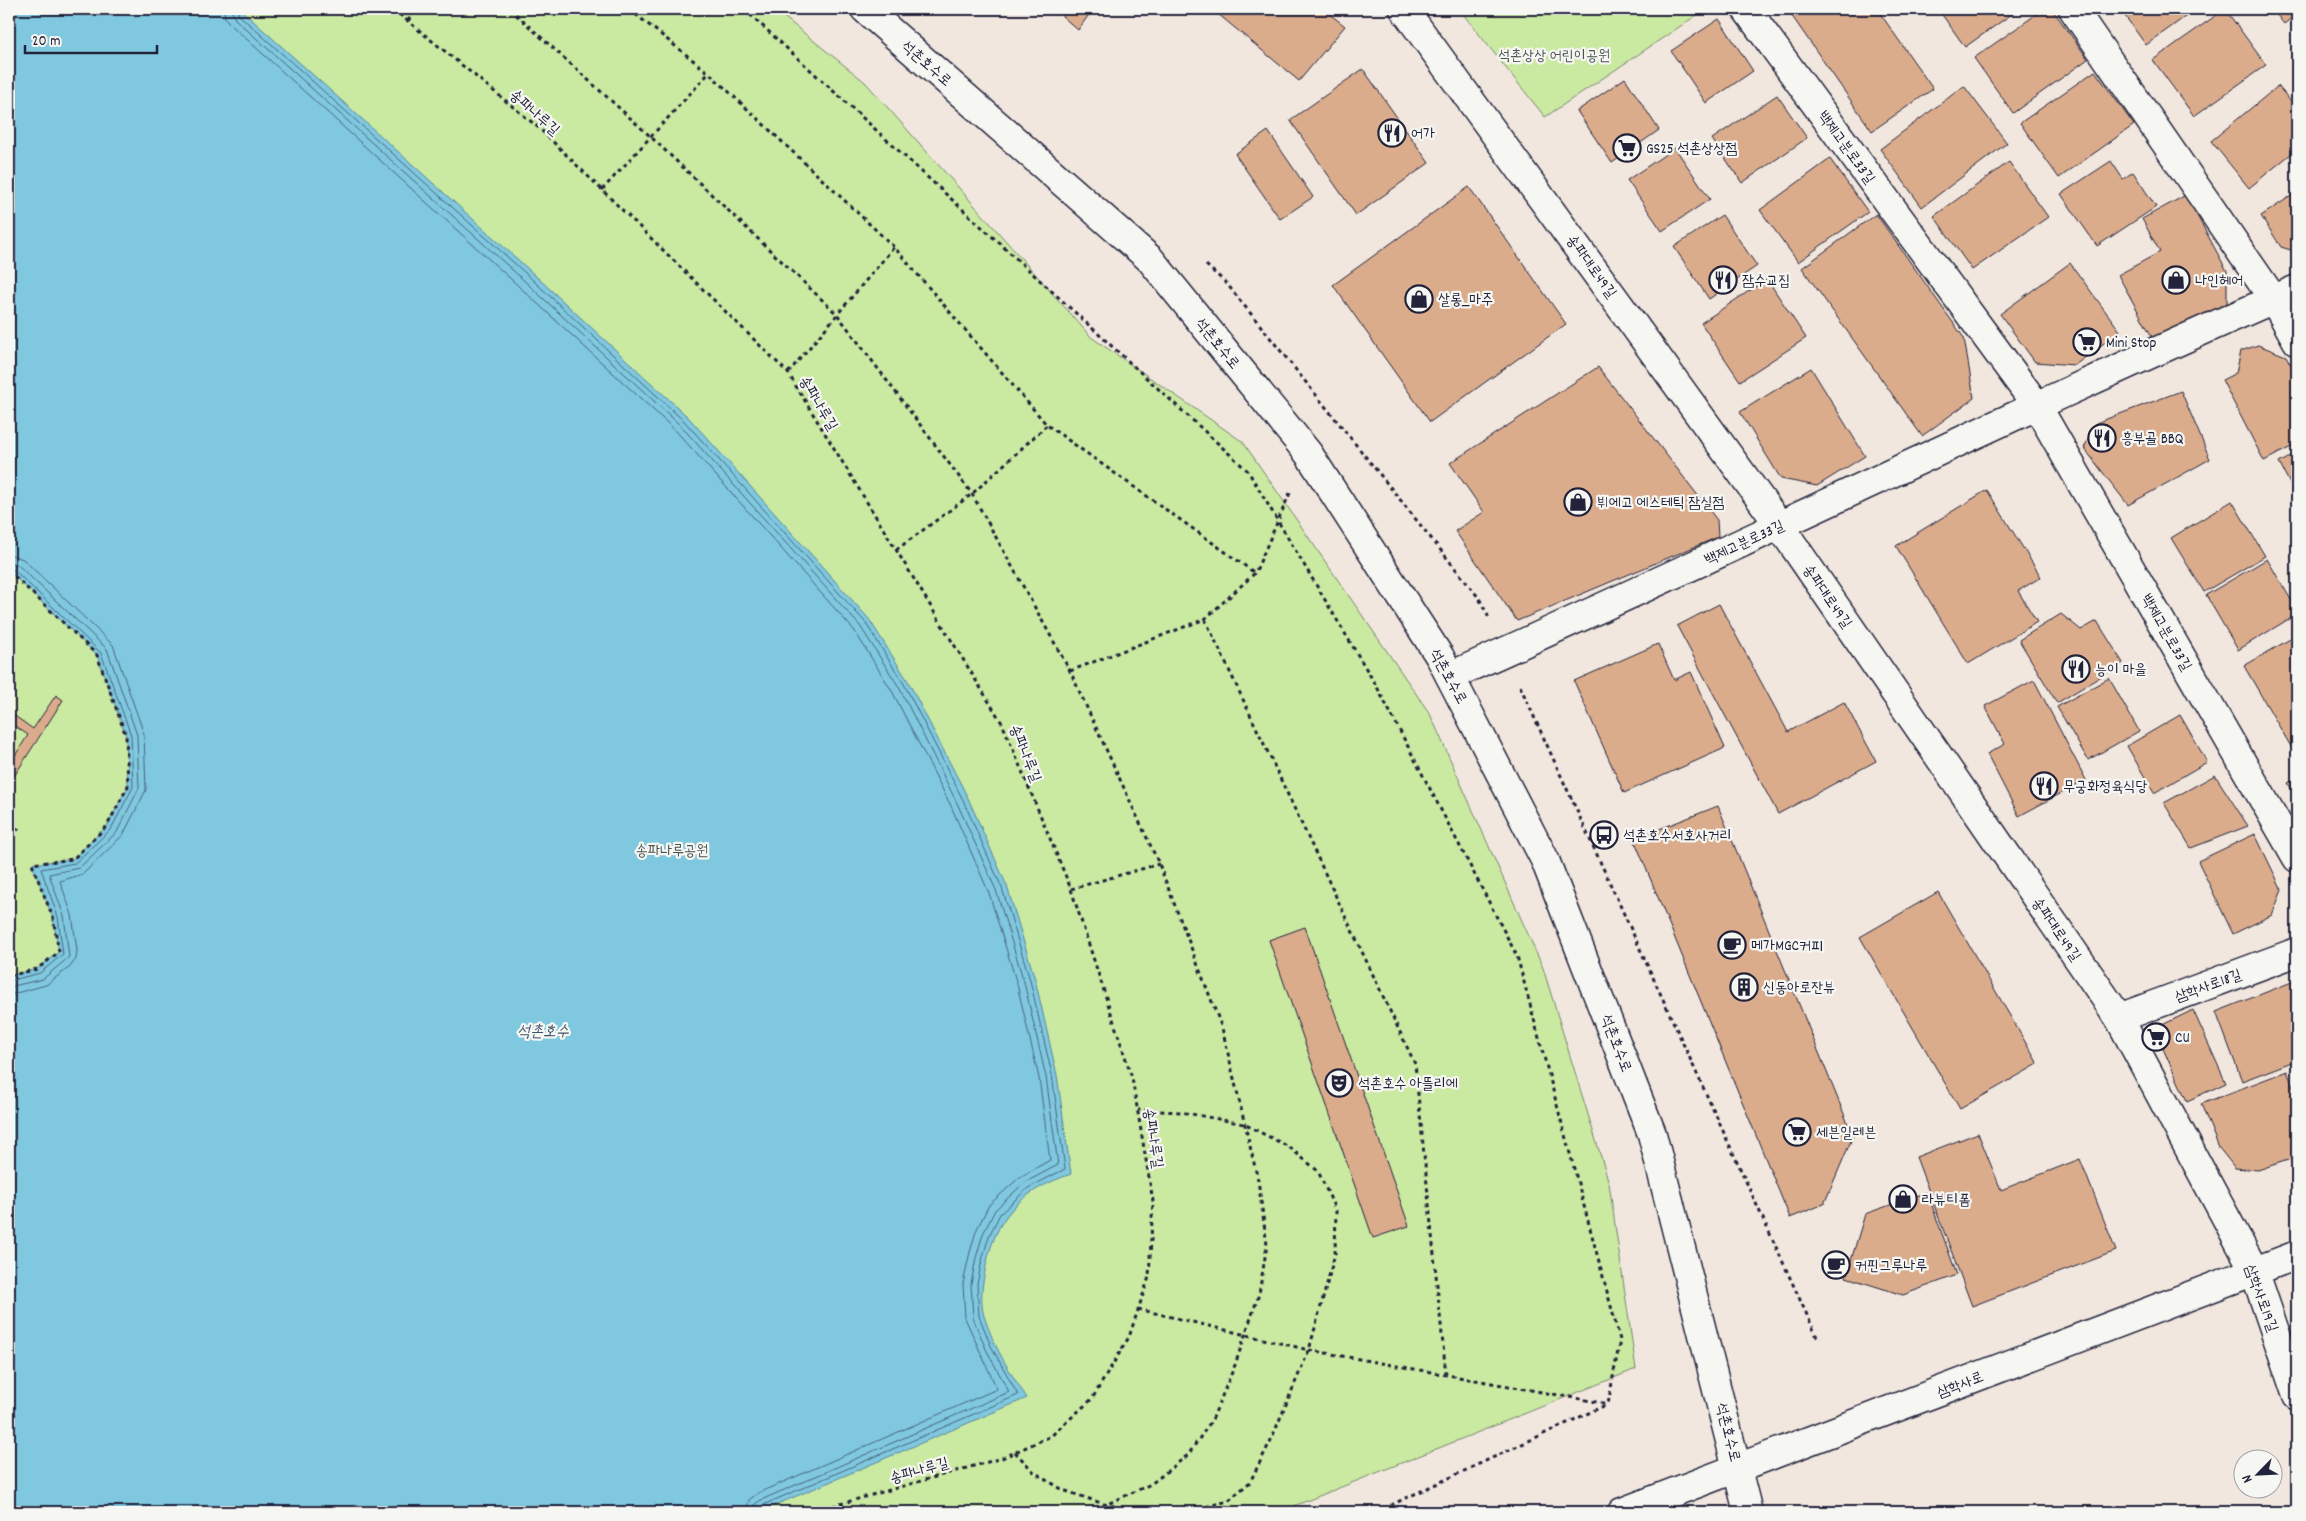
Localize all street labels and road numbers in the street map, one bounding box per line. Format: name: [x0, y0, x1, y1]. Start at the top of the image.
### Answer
street label: 석촌호수로: [896, 36, 956, 93]
street label: 송파나루길: [504, 85, 564, 142]
street label: 백제고분로33길: [1811, 107, 1879, 189]
street label: 송파대로49길: [1560, 231, 1621, 303]
street label: 석촌호수로: [1189, 314, 1244, 375]
street label: 송파나루길: [792, 372, 842, 436]
street label: 백제고분로33길: [1701, 516, 1788, 572]
street label: 송파대로49길: [1796, 561, 1856, 634]
street label: 백제고분로33길: [2134, 590, 2196, 676]
street label: 석촌호수로: [1423, 645, 1472, 709]
street label: 송파나루길: [1003, 722, 1046, 786]
street label: 송파대로49길: [2025, 894, 2085, 967]
street label: 삼학사로18길: [2172, 965, 2245, 1009]
street label: 석촌호수로: [1594, 1012, 1636, 1076]
street label: 송파나루길: [1136, 1107, 1168, 1170]
street label: 삼학사로19길: [2238, 1262, 2283, 1336]
street label: 삼학사로: [1934, 1367, 1987, 1405]
street label: 석촌호수로: [1709, 1401, 1745, 1464]
street label: 송파나루길: [888, 1453, 952, 1491]

